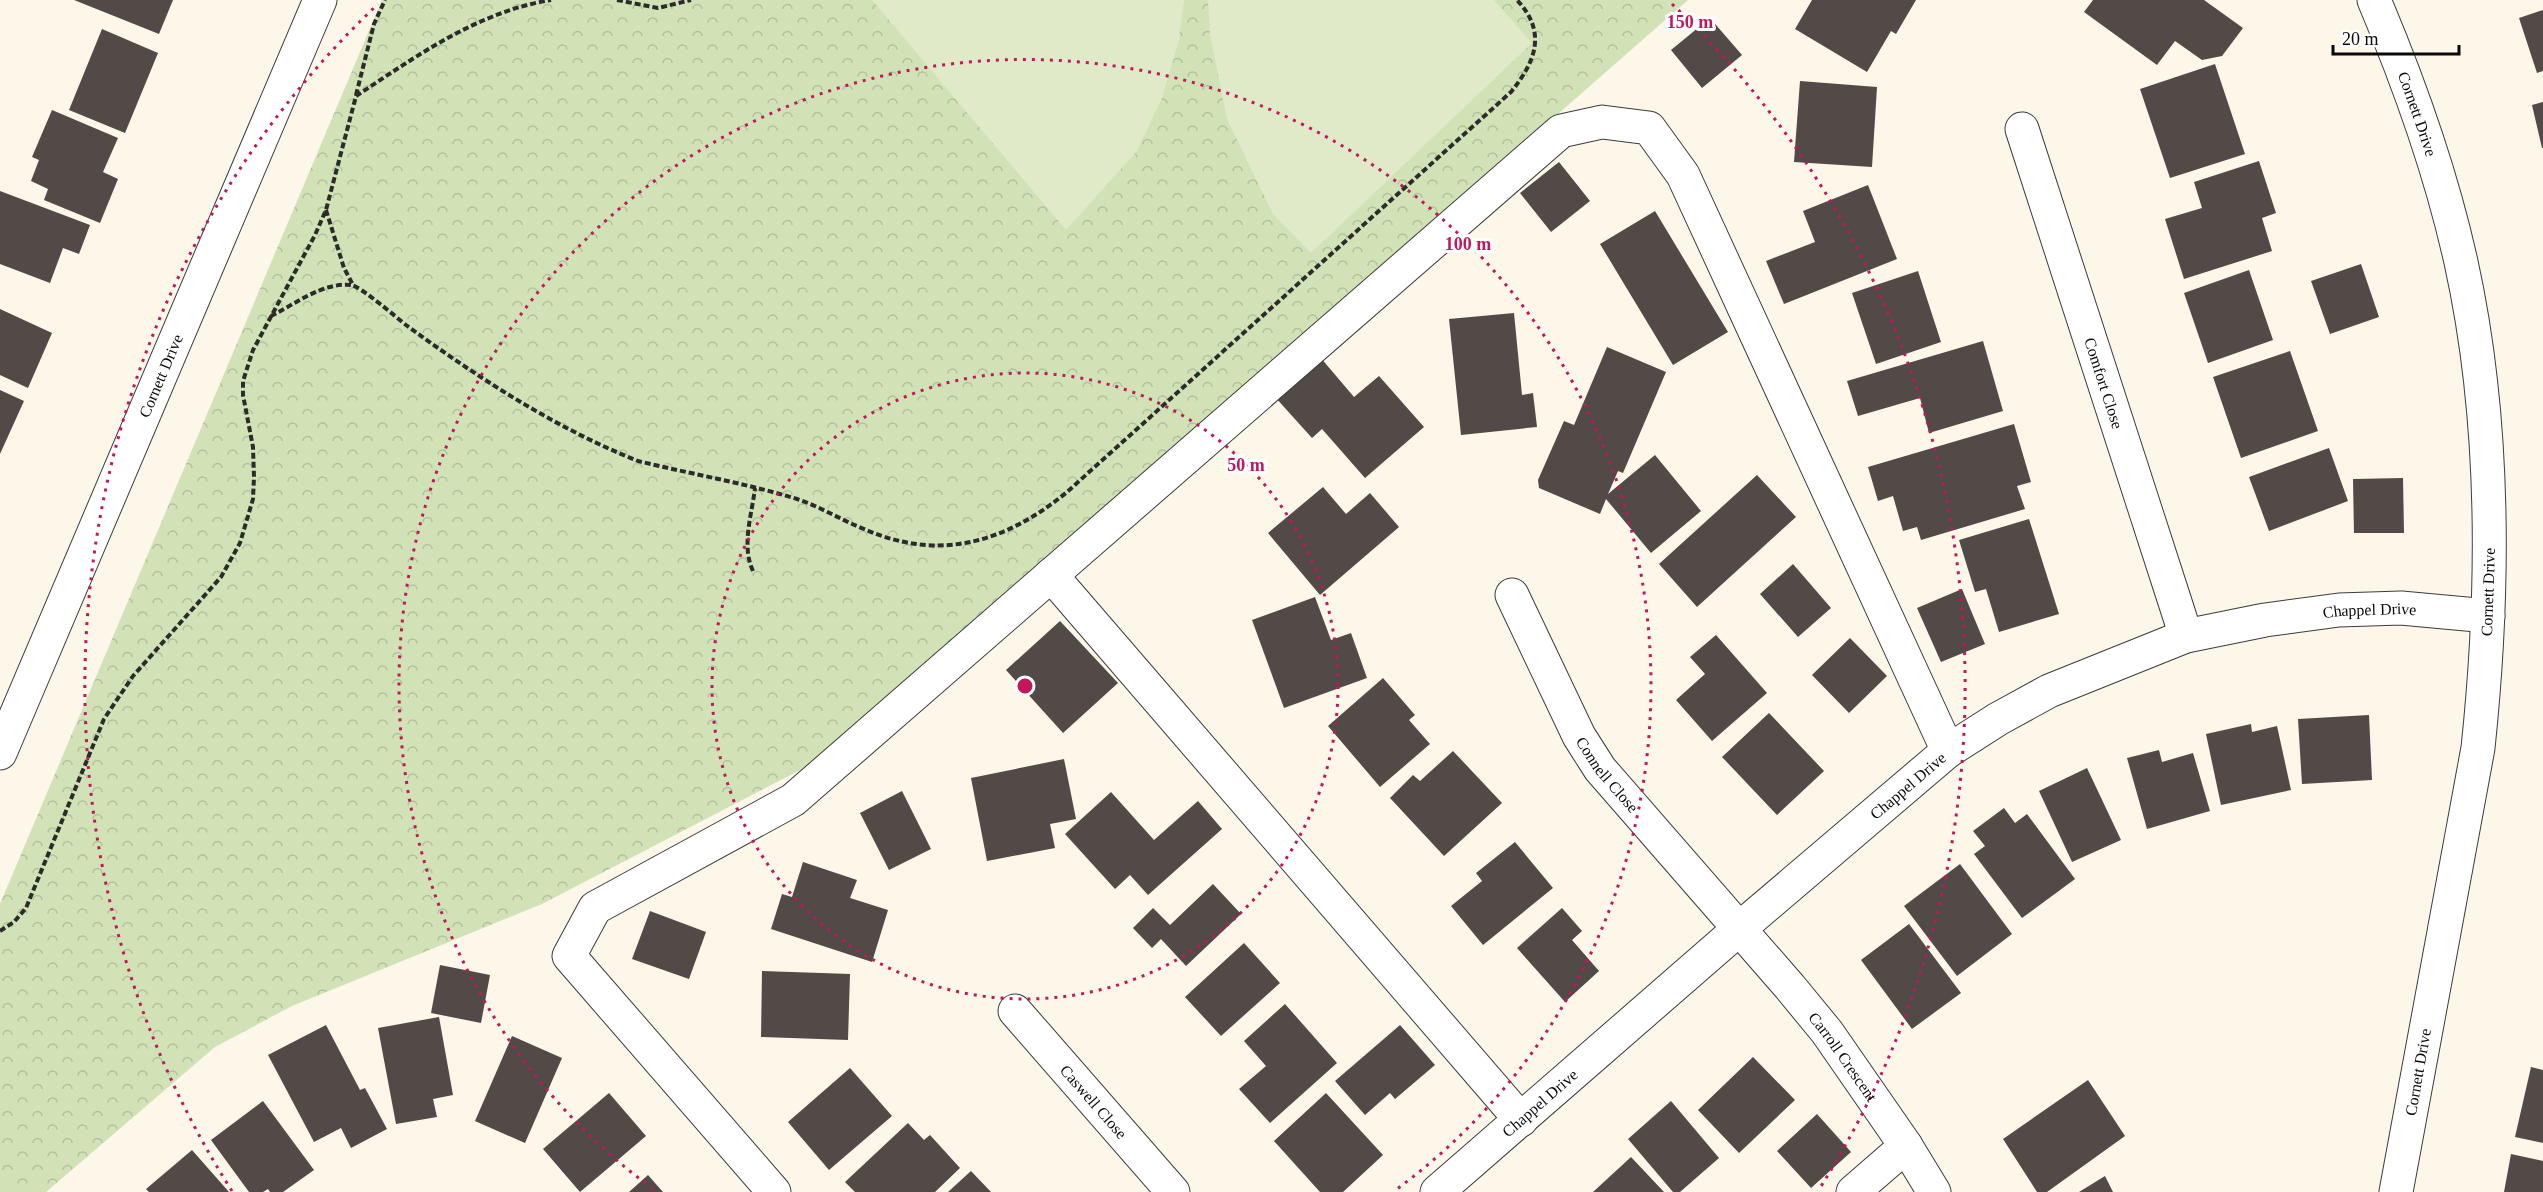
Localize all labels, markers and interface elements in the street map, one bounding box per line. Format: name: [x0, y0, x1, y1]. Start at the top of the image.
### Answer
text: 150 m: [1667, 12, 1713, 32]
scale bar: [2333, 18, 2459, 56]
text: 20 m: [2342, 29, 2379, 49]
street label: Cornett Drive: [2395, 69, 2440, 158]
text: 100 m: [1445, 234, 1491, 254]
street label: Cornett Drive: [135, 332, 185, 420]
street label: Comfort Close: [2082, 335, 2127, 431]
text: 50 m: [1227, 455, 1265, 475]
street label: Cornett Drive: [2478, 548, 2498, 636]
street label: Chappel Drive: [2322, 599, 2417, 621]
centre of rings: [1015, 676, 1035, 696]
street label: Connell Close: [1573, 733, 1642, 816]
street label: Chappel Drive: [1866, 748, 1949, 822]
street label: Carroll Crescent: [1806, 1009, 1881, 1105]
street label: Cornett Drive: [2402, 1027, 2434, 1117]
street label: Caswell Close: [1057, 1061, 1131, 1142]
street label: Chappel Drive: [1499, 1065, 1581, 1140]

